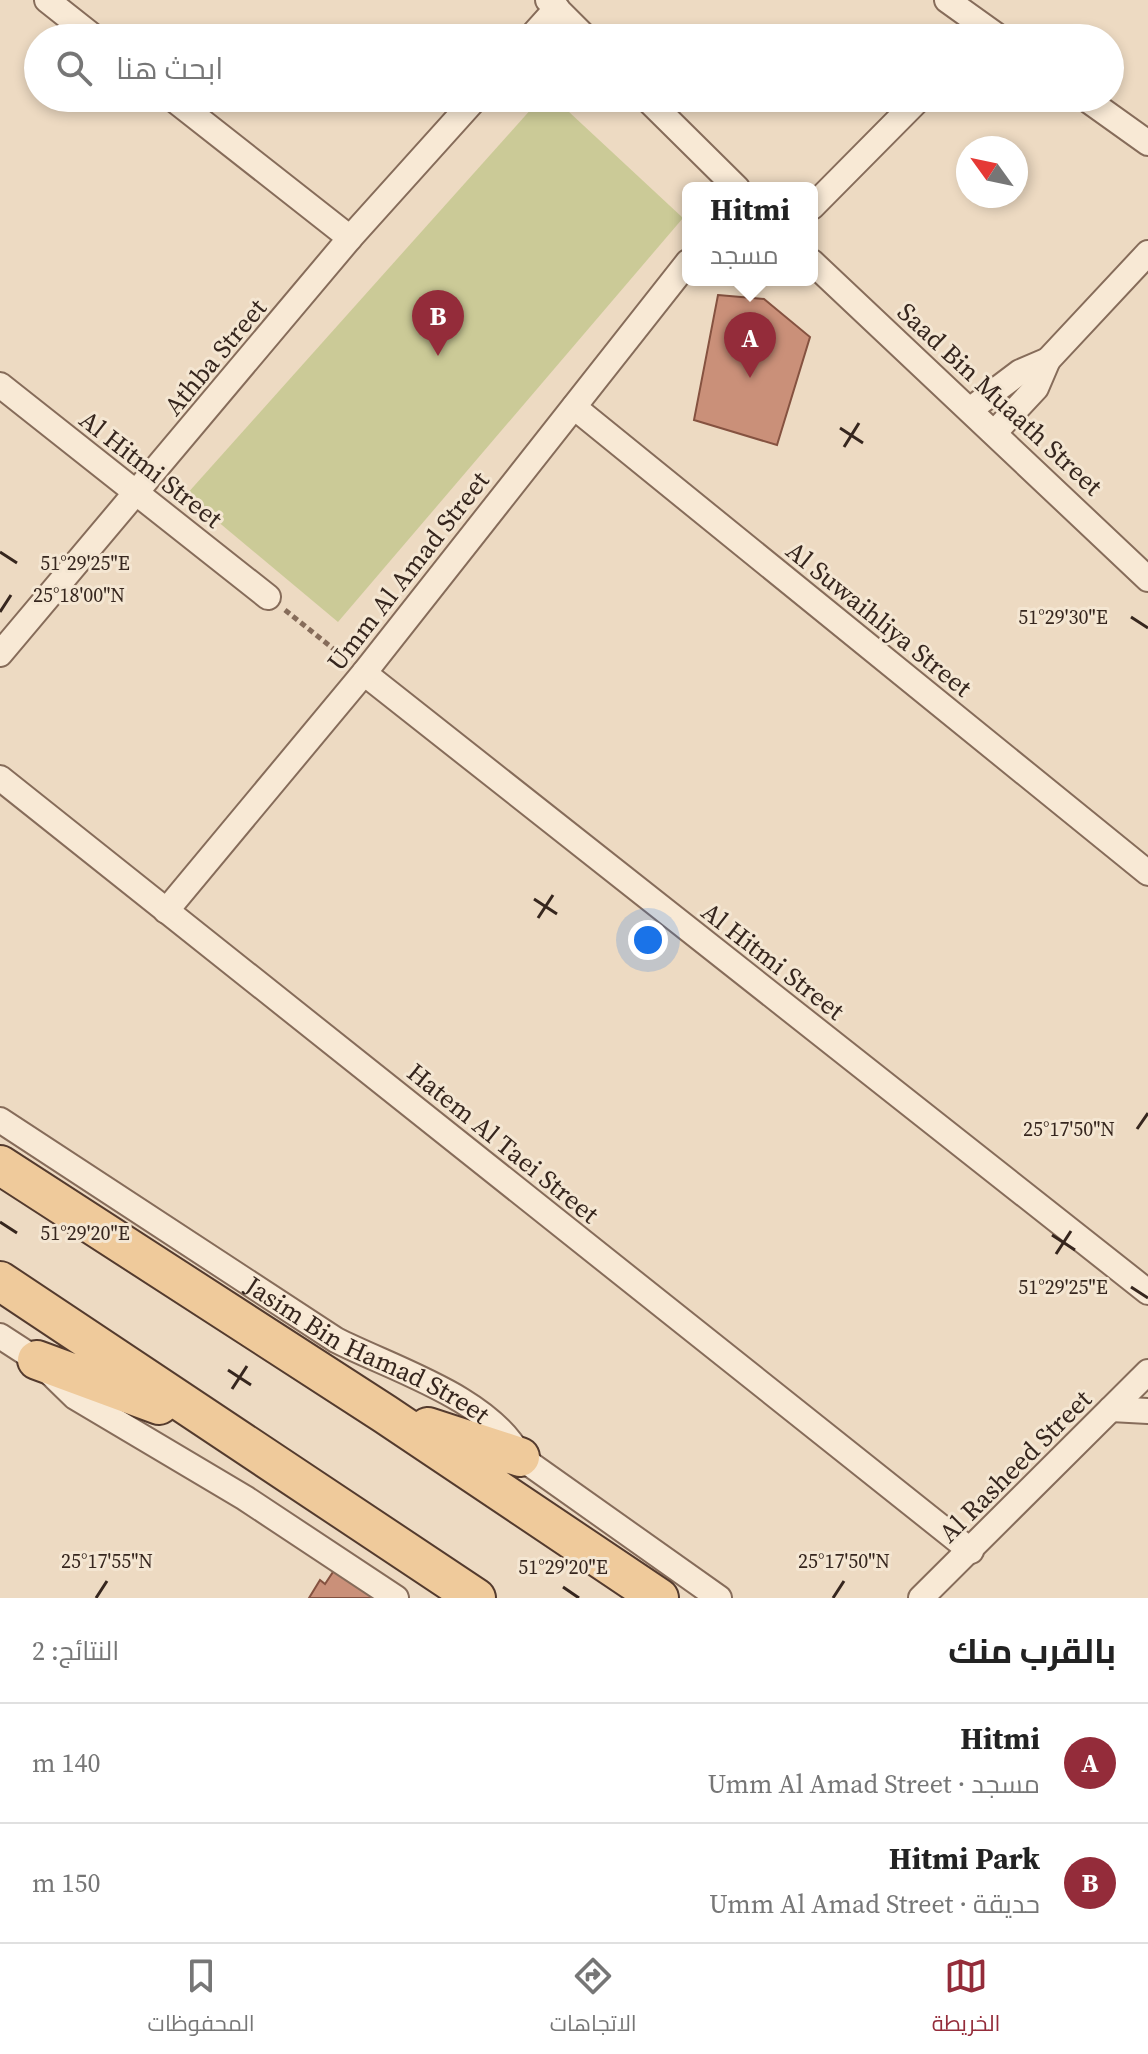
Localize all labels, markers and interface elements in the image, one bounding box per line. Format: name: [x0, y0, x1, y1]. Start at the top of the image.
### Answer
search box: [24, 24, 1124, 112]
icon: search: [52, 46, 96, 90]
text: ابحث هنا: [116, 48, 223, 89]
north arrow: [956, 136, 1028, 208]
popup: [682, 182, 818, 286]
text: Hitmi: [710, 189, 790, 230]
text: مسجد: [710, 237, 779, 273]
street label: Athba Street: [155, 290, 275, 423]
pin: B: [412, 290, 464, 356]
street label: Saad Bin Muaath Street: [890, 294, 1111, 504]
pin: A: [724, 312, 776, 378]
street label: Al Hitmi Street: [72, 402, 230, 537]
street label: Umm Al Amad Street: [319, 463, 498, 678]
street label: Al Suwaihliya Street: [779, 533, 980, 705]
text: 51°29'25"E: [40, 549, 130, 577]
text: 25°18'00"N: [33, 581, 125, 609]
text: 51°29'30"E: [1018, 603, 1108, 631]
street label: Al Hitmi Street: [694, 894, 852, 1029]
your location: [628, 920, 668, 960]
street label: Hatem Al Taei Street: [400, 1054, 607, 1232]
text: 25°17'50"N: [1023, 1115, 1115, 1143]
text: 51°29'20"E: [40, 1219, 130, 1247]
street label: Jasim Bin Hamad Street: [238, 1267, 498, 1432]
text: 51°29'25"E: [1018, 1273, 1108, 1301]
street label: Al Rasheed Street: [931, 1381, 1100, 1550]
text: 25°17'55"N: [61, 1547, 153, 1575]
text: 25°17'50"N: [798, 1547, 890, 1575]
text: 51°29'20"E: [518, 1553, 608, 1581]
text: بالقرب منك: [948, 1628, 1116, 1674]
text: النتائج: 2: [32, 1633, 119, 1669]
text: Hitmi: [960, 1718, 1040, 1759]
text: 140 m: [32, 1745, 101, 1781]
text: A: [1081, 1745, 1099, 1781]
text: مسجد · Umm Al Amad Street: [707, 1766, 1040, 1802]
text: Hitmi Park: [889, 1838, 1040, 1879]
text: 150 m: [32, 1865, 101, 1901]
text: B: [1082, 1865, 1098, 1901]
text: حديقة · Umm Al Amad Street: [709, 1886, 1040, 1922]
tab: المحفوظات: [148, 1954, 255, 2044]
tab: الاتجاهات: [550, 1954, 637, 2044]
tab: الخريطة: [932, 1954, 1000, 2044]

